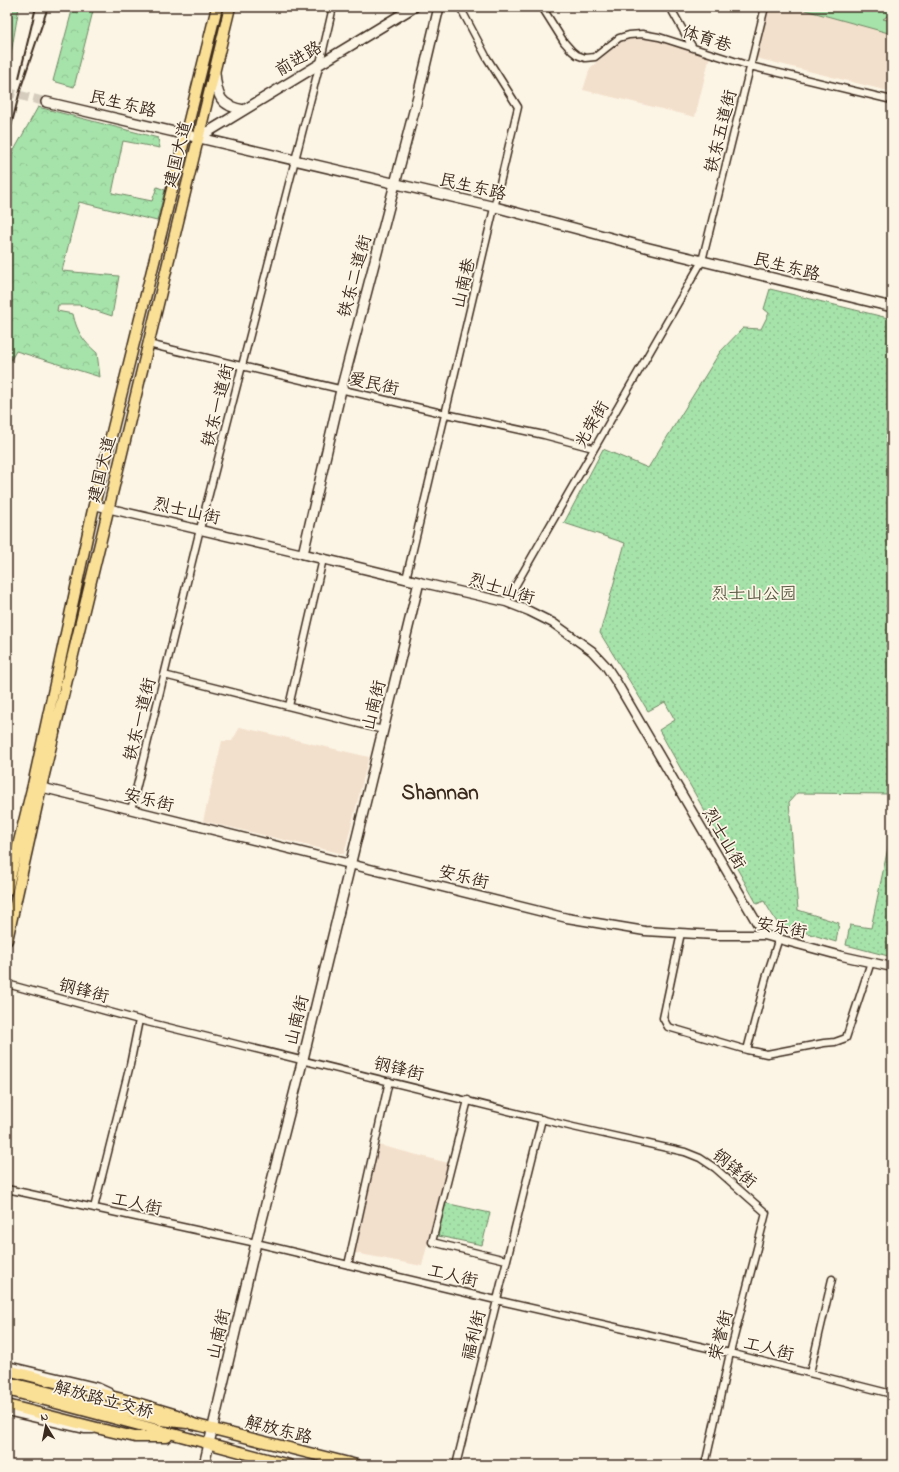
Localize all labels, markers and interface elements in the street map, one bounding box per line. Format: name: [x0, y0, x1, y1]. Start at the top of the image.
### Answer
street label: 体育巷: [678, 20, 736, 60]
street label: 前进路: [270, 35, 327, 83]
street label: 民生东路: [87, 85, 159, 124]
street label: 铁东五道街: [699, 87, 744, 176]
street label: 建国大道: [158, 118, 199, 190]
street label: 民生东路: [437, 168, 509, 207]
street label: 铁东二道街: [332, 232, 379, 321]
street label: 民生东路: [751, 247, 823, 288]
street label: 山南巷: [447, 255, 483, 311]
street label: 铁东一道街: [196, 361, 241, 450]
street label: 爱民街: [346, 367, 401, 402]
street label: 光荣街: [569, 396, 616, 453]
street label: 建国大道: [82, 433, 123, 505]
street label: 烈士山街: [151, 492, 223, 531]
street label: 烈士山街: [465, 568, 538, 611]
park label: 烈士山公园: [712, 582, 797, 607]
street label: 铁东一道街: [118, 675, 163, 764]
street label: 山南街: [356, 678, 393, 733]
district label: Shannan: [401, 779, 479, 809]
street label: 安乐街: [121, 782, 176, 819]
street label: 烈士山街: [696, 803, 752, 874]
street label: 安乐街: [436, 859, 491, 896]
street label: 安乐街: [754, 912, 809, 945]
street label: 钢锋街: [56, 973, 111, 1010]
street label: 山南街: [279, 993, 316, 1048]
street label: 钢锋街: [371, 1051, 426, 1088]
street label: 钢锋街: [706, 1143, 762, 1195]
street label: 工人街: [109, 1187, 164, 1222]
street label: 工人街: [425, 1259, 480, 1294]
street label: 山南街: [202, 1307, 237, 1362]
street label: 福利街: [456, 1308, 493, 1363]
street label: 荣誉街: [703, 1308, 740, 1363]
street label: 工人街: [741, 1331, 796, 1368]
street label: 解放路立交桥: [51, 1375, 156, 1426]
north arrow: [26, 1406, 66, 1446]
text: N: [39, 1409, 49, 1426]
street label: 解放东路: [243, 1410, 315, 1451]

